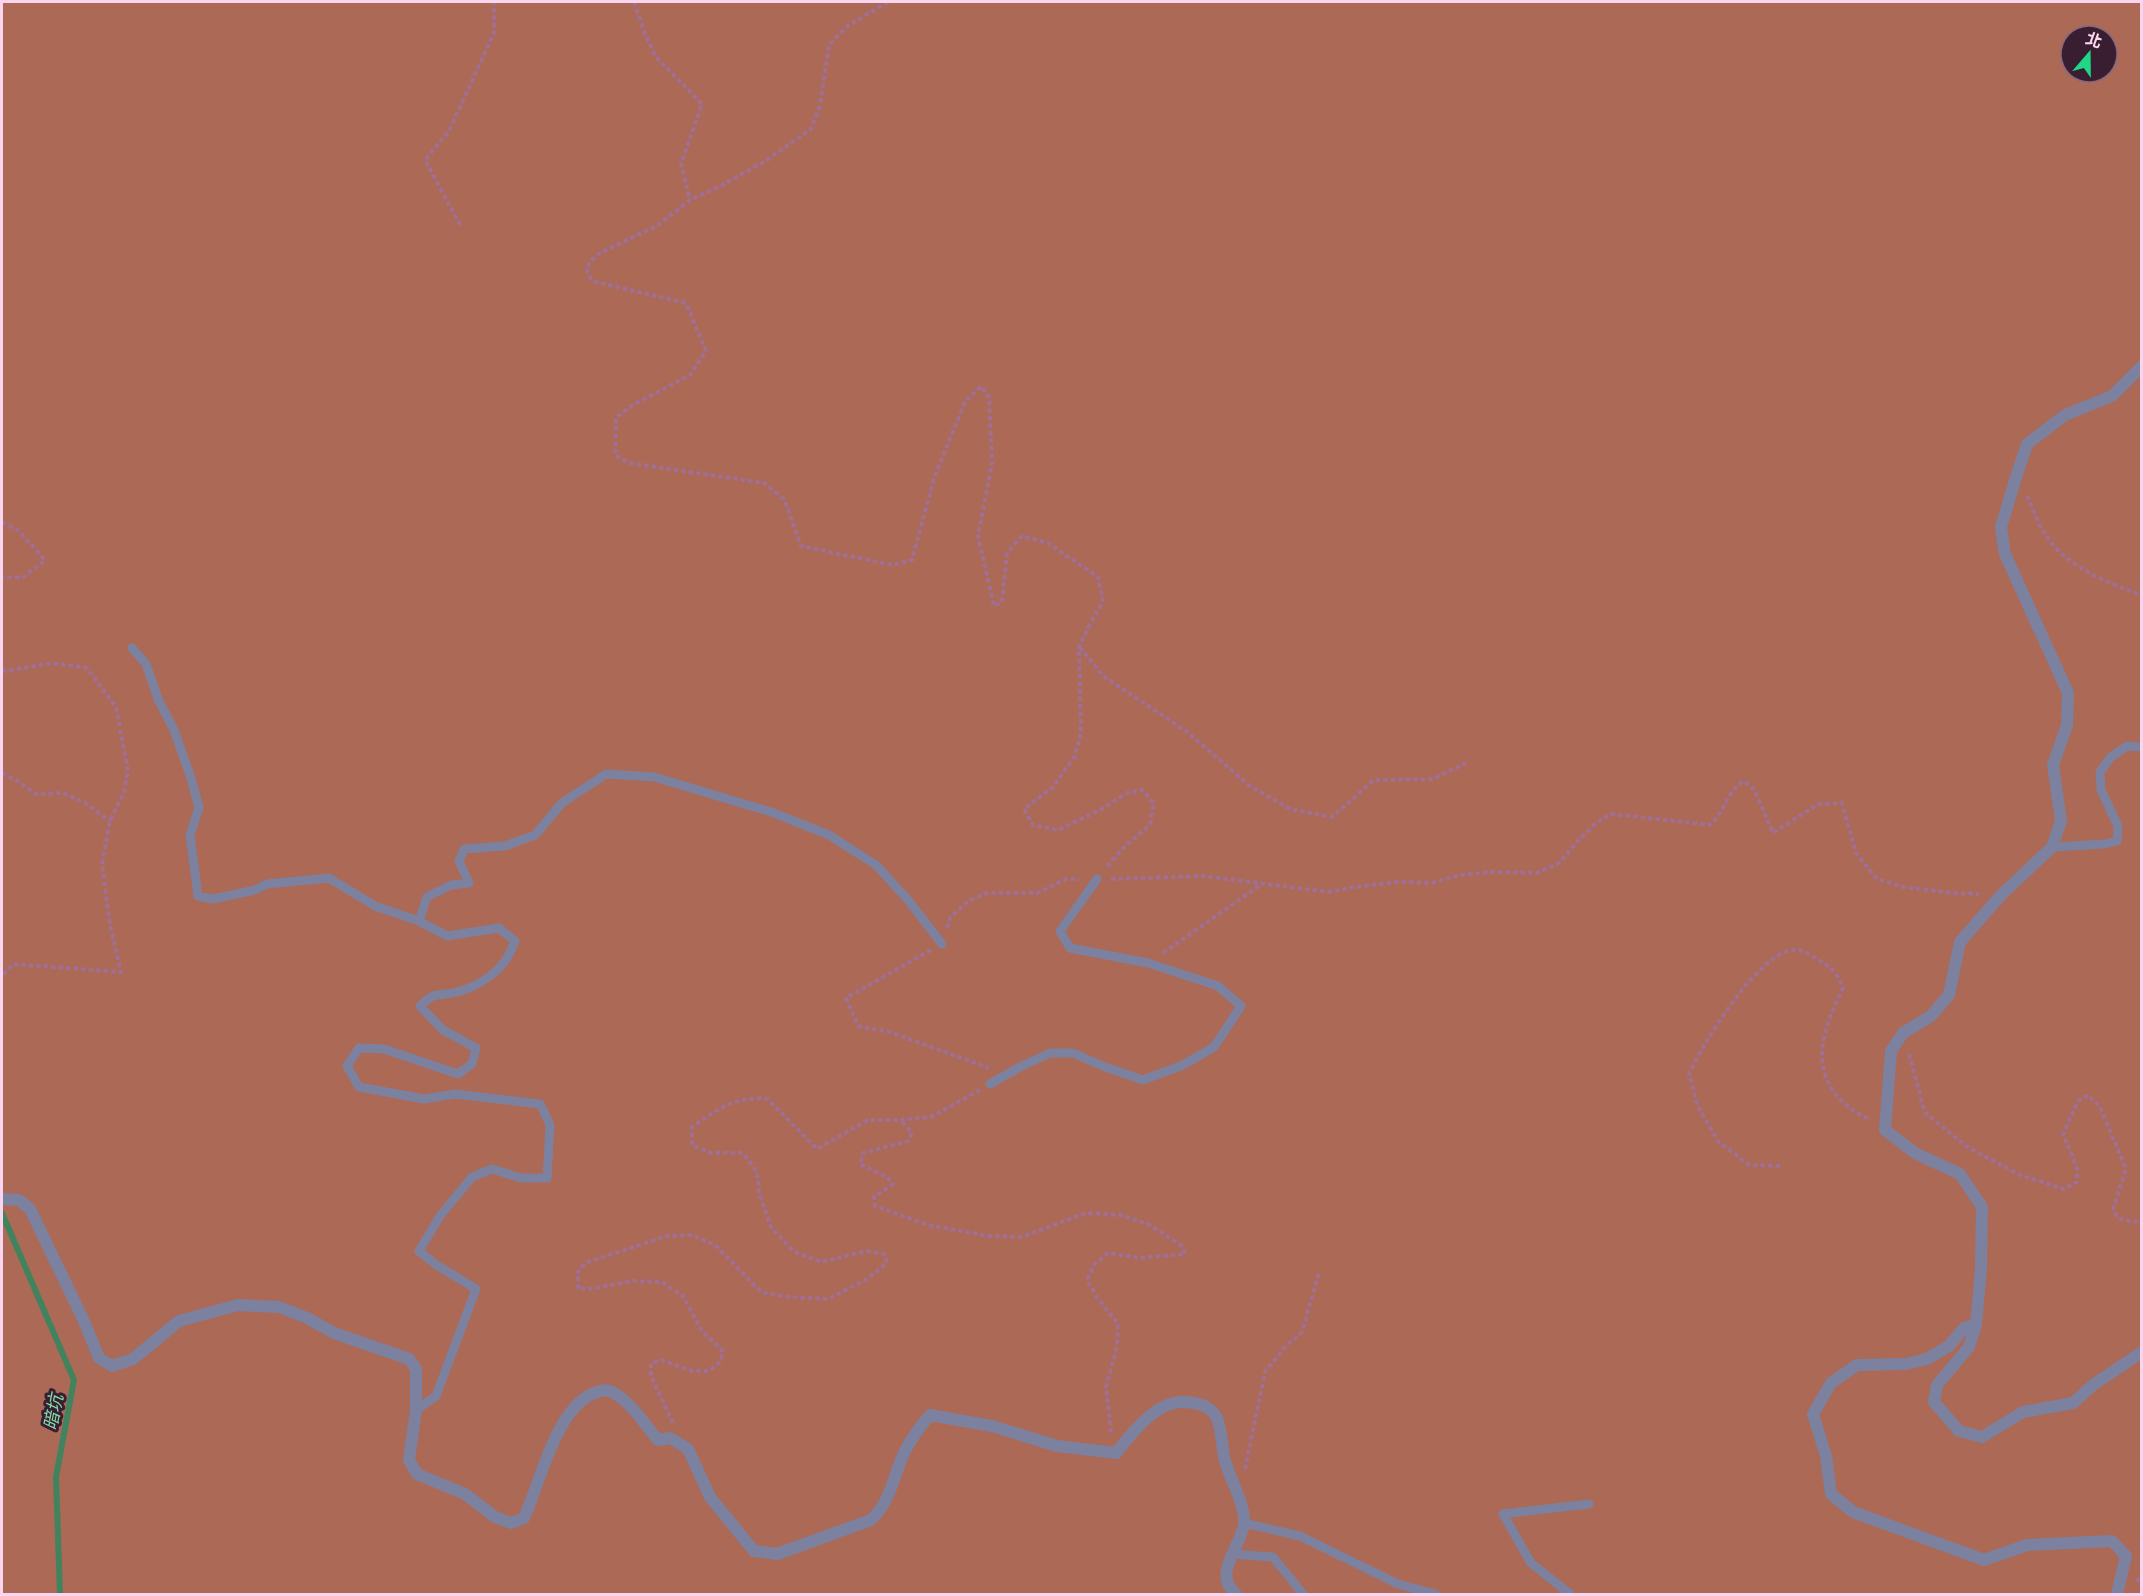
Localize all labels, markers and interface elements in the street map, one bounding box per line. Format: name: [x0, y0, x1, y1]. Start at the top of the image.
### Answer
north arrow: [2059, 24, 2119, 84]
text: 北: [2083, 27, 2105, 53]
water label: 暗坑: [37, 1389, 69, 1432]

